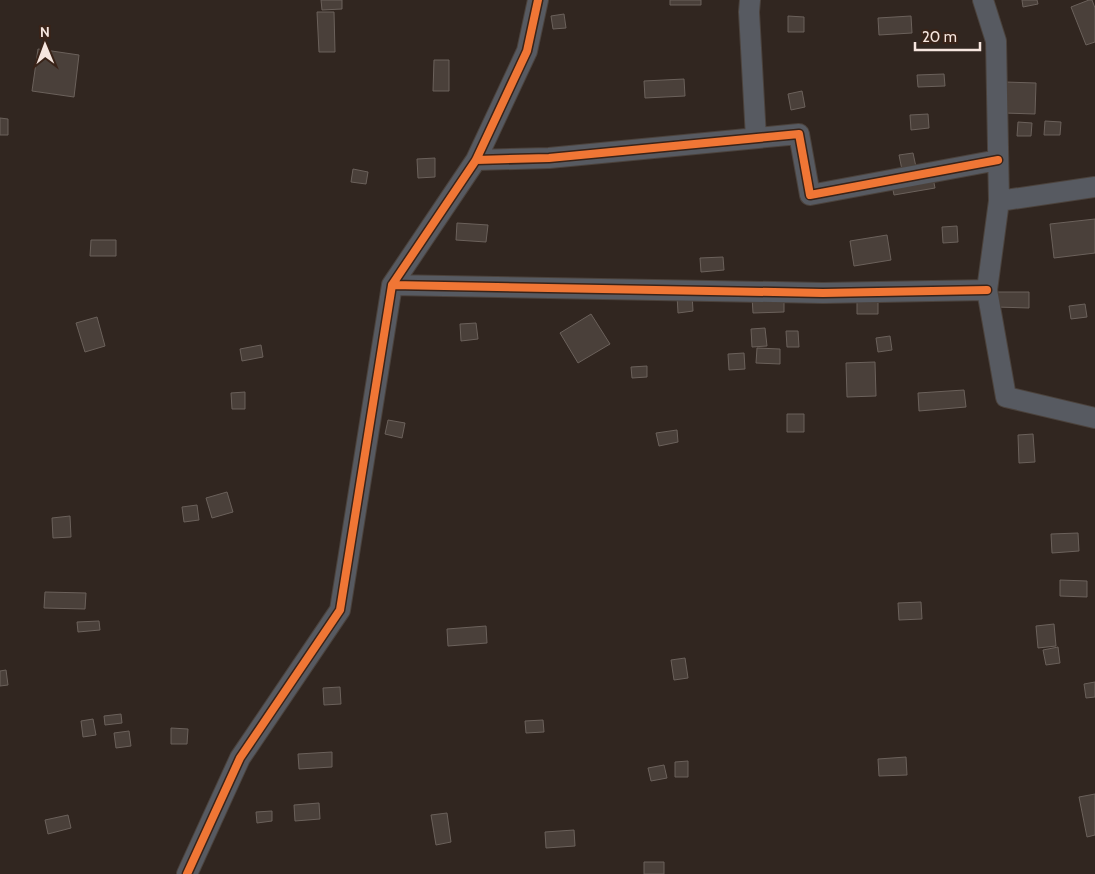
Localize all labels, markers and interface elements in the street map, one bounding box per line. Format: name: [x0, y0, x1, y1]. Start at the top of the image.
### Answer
north arrow: [20, 20, 70, 70]
scale bar: [915, 20, 980, 52]
text: N: [40, 23, 50, 41]
text: 20 m: [922, 28, 957, 46]

